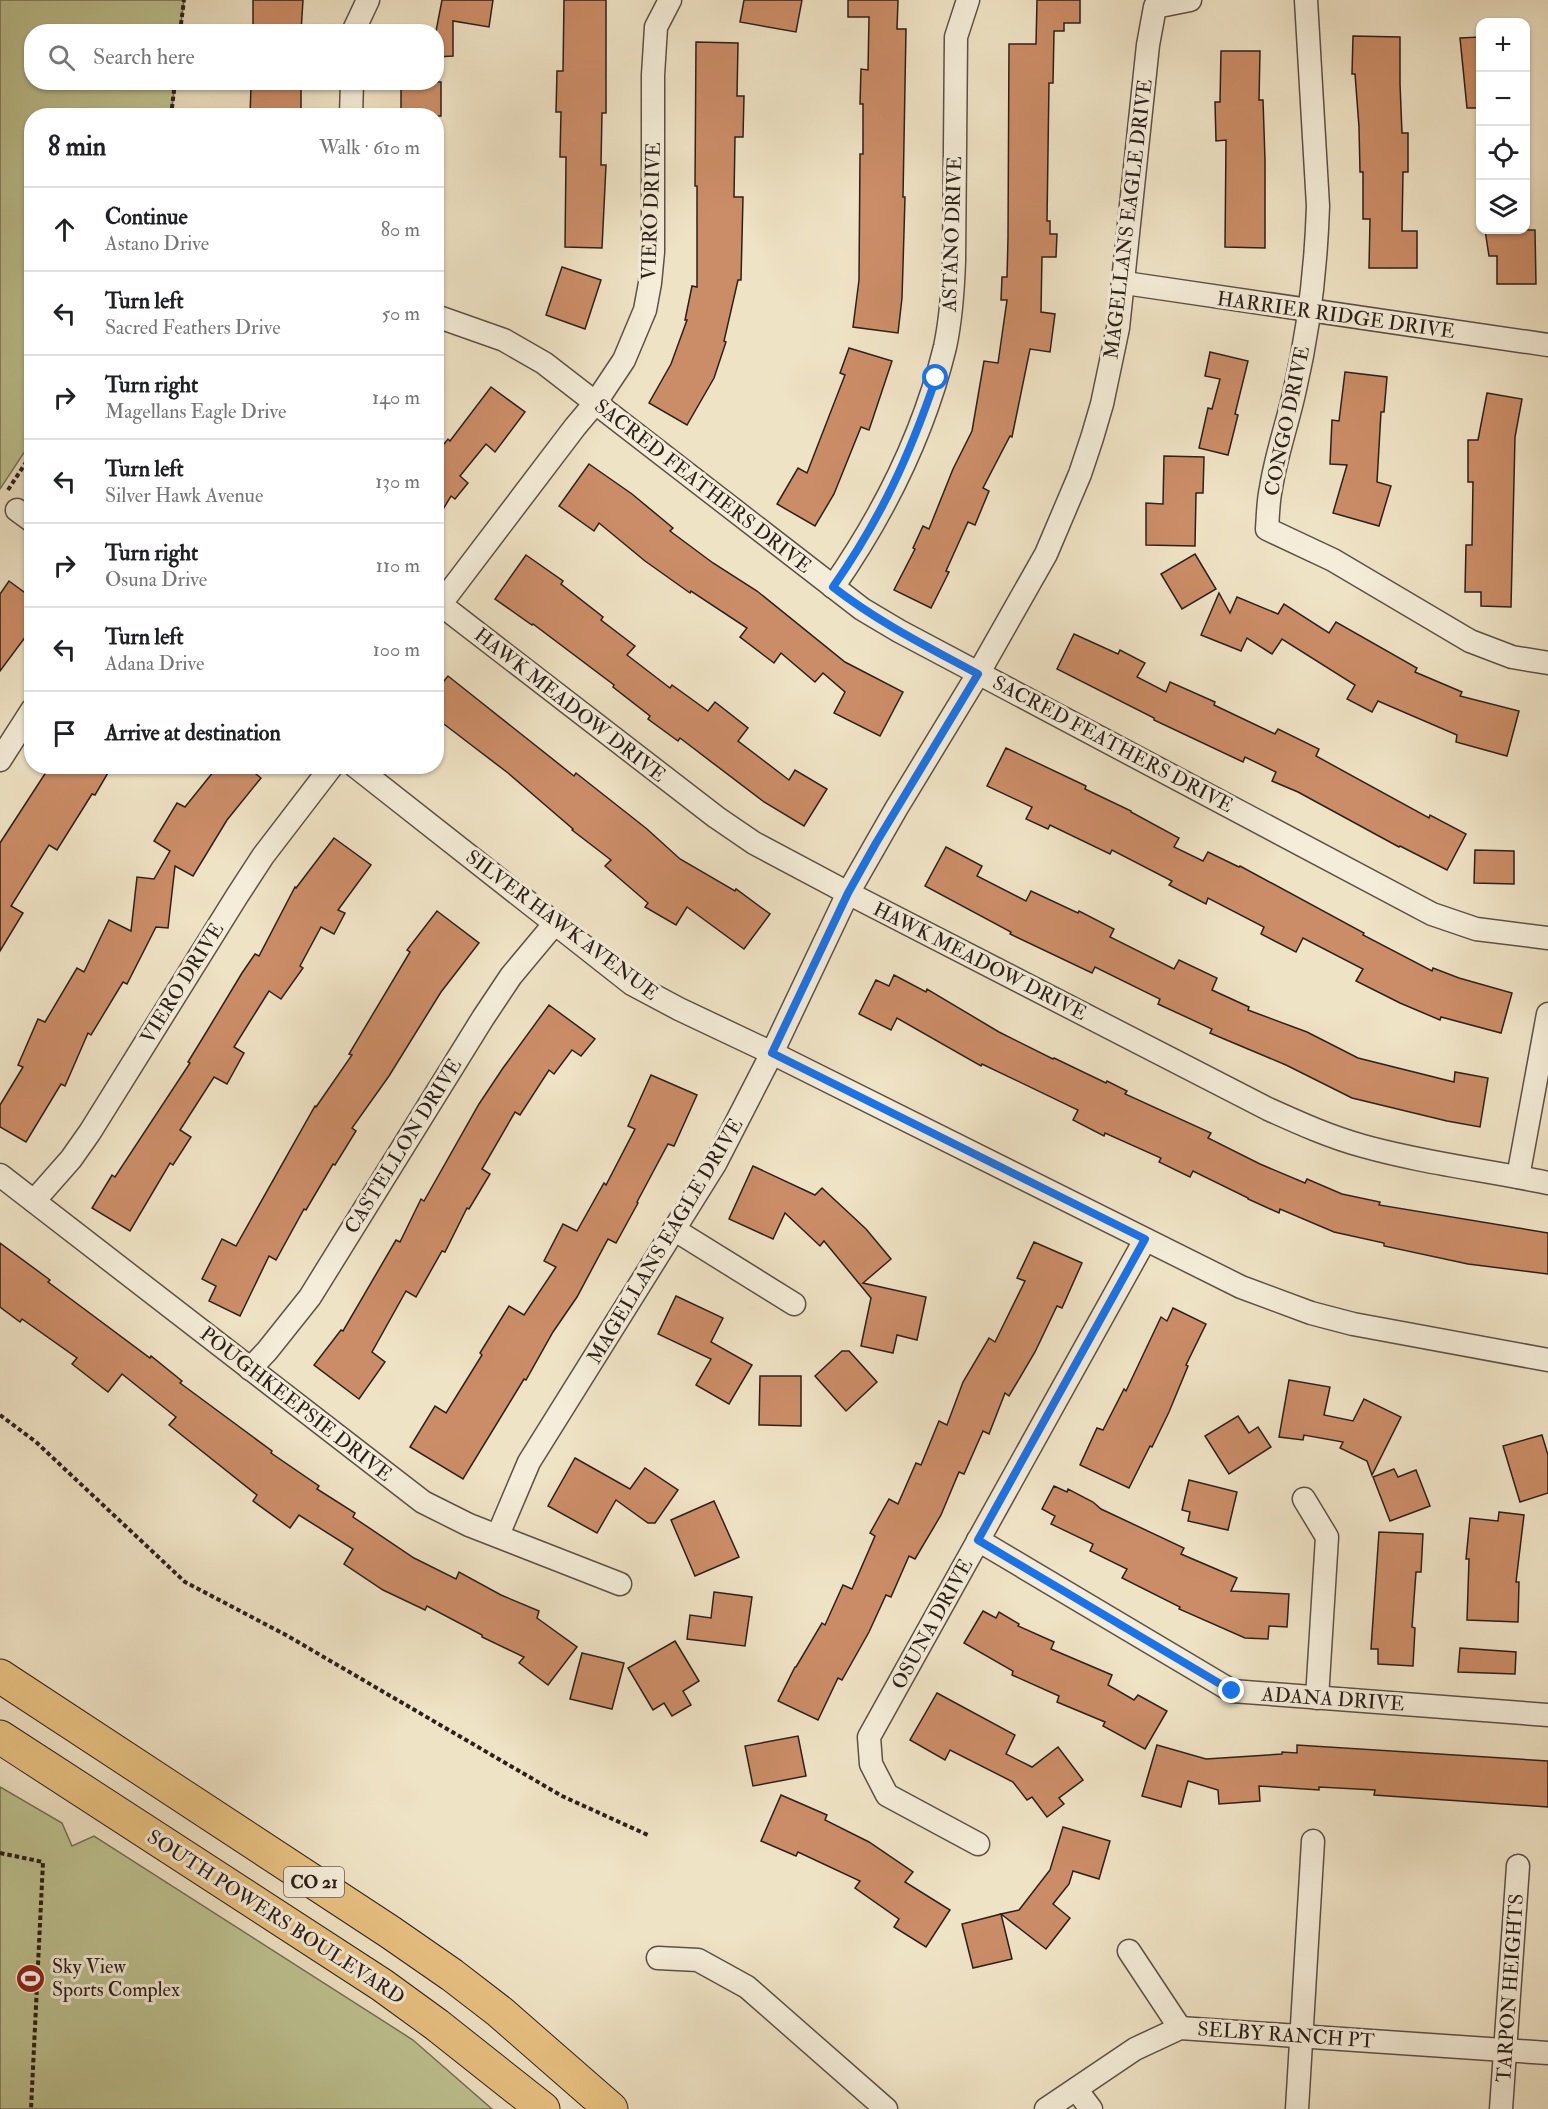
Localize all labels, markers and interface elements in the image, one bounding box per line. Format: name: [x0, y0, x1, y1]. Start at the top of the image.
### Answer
map controls: [1476, 18, 1530, 234]
button: +: [1476, 18, 1530, 72]
search box: [24, 24, 444, 90]
icon: search: [45, 41, 78, 74]
text: Search here: [93, 43, 195, 71]
button: −: [1476, 72, 1530, 126]
street label: MAGELLANS EAGLE DRIVE: [1098, 78, 1158, 360]
button: locate: [1476, 126, 1530, 180]
text: 8 min: [48, 131, 106, 163]
text: Walk · 610 m: [319, 135, 420, 160]
street label: VIERO DRIVE: [636, 142, 666, 280]
street label: ASTANO DRIVE: [937, 156, 967, 313]
button: layers: [1476, 180, 1530, 234]
text: Continue: [105, 203, 188, 231]
icon: ahead: [48, 213, 81, 246]
text: 80 m: [381, 217, 420, 242]
text: Astano Drive: [105, 231, 209, 256]
street label: HARRIER RIDGE DRIVE: [1216, 286, 1456, 344]
text: Turn left: [105, 287, 184, 315]
icon: left: [48, 297, 81, 330]
text: 50 m: [381, 301, 420, 326]
text: Sacred Feathers Drive: [105, 315, 281, 340]
street label: CONGO DRIVE: [1259, 344, 1315, 498]
route start: [922, 364, 948, 390]
text: Turn right: [105, 371, 198, 399]
icon: right: [48, 381, 81, 414]
text: 140 m: [372, 385, 420, 410]
street label: SACRED FEATHERS DRIVE: [589, 393, 817, 579]
text: Magellans Eagle Drive: [105, 399, 286, 424]
text: Turn left: [105, 455, 184, 483]
icon: left: [48, 465, 81, 498]
text: 130 m: [375, 469, 420, 494]
text: Silver Hawk Avenue: [105, 483, 263, 508]
text: Turn right: [105, 539, 198, 567]
icon: right: [48, 549, 81, 582]
text: 110 m: [376, 553, 420, 578]
text: Osuna Drive: [105, 567, 207, 592]
street label: HAWK MEADOW DRIVE: [469, 622, 671, 788]
text: Turn left: [105, 623, 184, 651]
icon: left: [48, 633, 81, 666]
text: 100 m: [373, 637, 420, 662]
text: Adana Drive: [105, 651, 204, 676]
street label: SACRED FEATHERS DRIVE: [989, 670, 1237, 818]
icon: arrive: [48, 717, 81, 750]
text: Arrive at destination: [105, 719, 281, 747]
street label: SILVER HAWK AVENUE: [461, 844, 663, 1006]
street label: HAWK MEADOW DRIVE: [869, 896, 1091, 1026]
street label: VIERO DRIVE: [135, 918, 229, 1048]
street label: CASTELLON DRIVE: [339, 1054, 467, 1238]
street label: MAGELLANS EAGLE DRIVE: [582, 1114, 748, 1368]
street label: POUGHKEEPSIE DRIVE: [195, 1321, 397, 1487]
street label: OSUNA DRIVE: [886, 1554, 978, 1694]
route end: [1218, 1677, 1244, 1703]
street label: ADANA DRIVE: [1260, 1681, 1405, 1716]
street label: SOUTH POWERS BOULEVARD: [142, 1824, 410, 2010]
road number: CO 21: [284, 1867, 344, 1897]
street label: TARPON HEIGHTS: [1491, 1893, 1529, 2083]
place label: Sky View Sports Complex: [52, 1954, 180, 2003]
sports icon: Sky View Sports Complex: [15, 1962, 47, 1994]
street label: SELBY RANCH PT: [1197, 2016, 1376, 2054]

